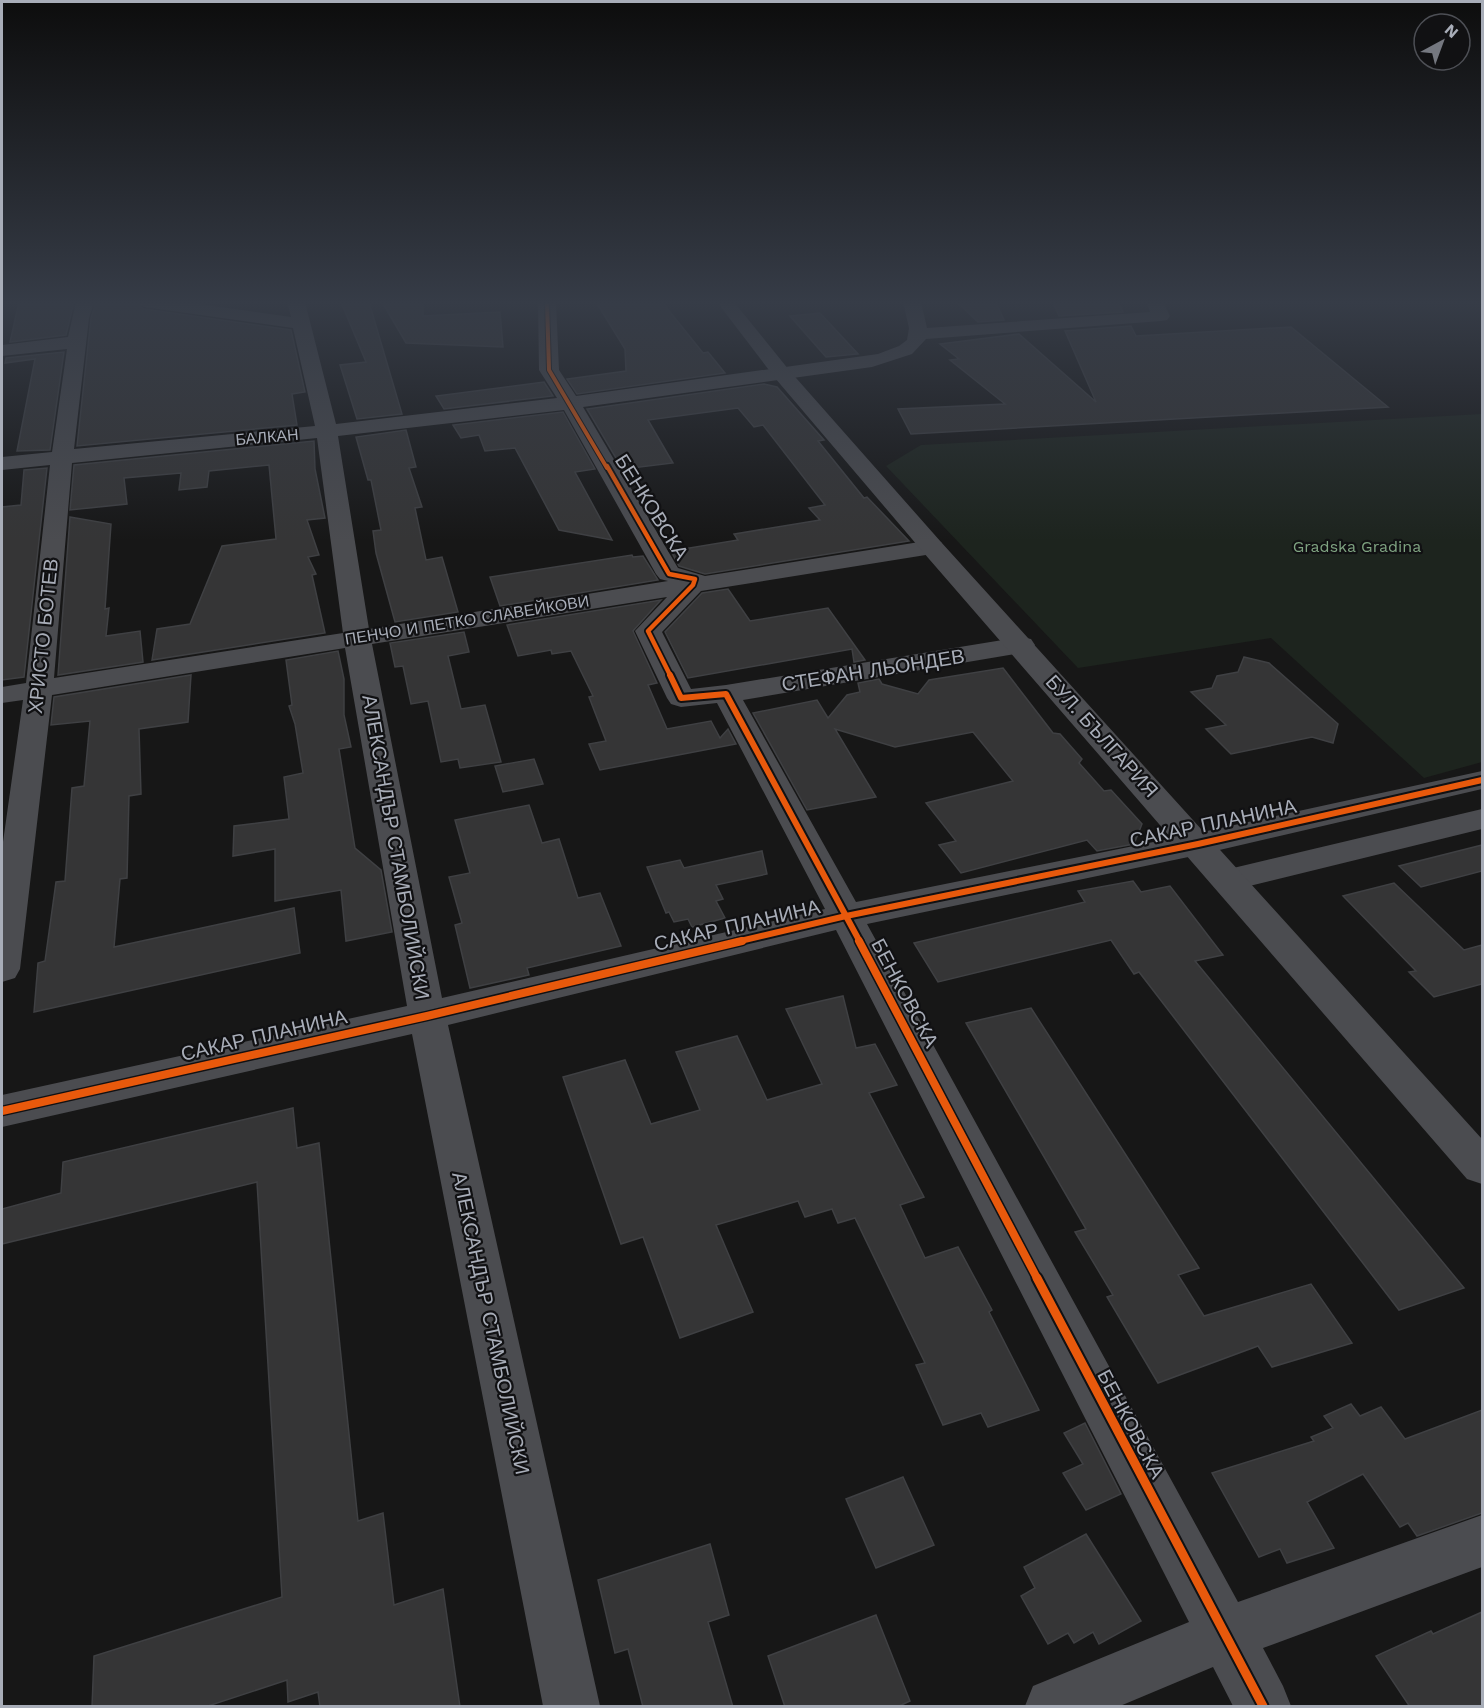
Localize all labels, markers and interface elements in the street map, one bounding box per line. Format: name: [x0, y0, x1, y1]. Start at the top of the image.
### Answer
north arrow: [1412, 12, 1472, 72]
text: N: [1441, 20, 1462, 42]
street label: БАЛКАН: [235, 425, 299, 449]
street label: БЕНКОВСКА: [610, 450, 694, 565]
park label: Gradska Gradina: [1293, 537, 1421, 556]
street label: ХРИСТО БОТЕВ: [23, 557, 63, 715]
street label: ПЕНЧО И ПЕТКО СЛАВЕЙКОВИ: [344, 591, 590, 649]
street label: СТЕФАН ЛЬОНДЕВ: [780, 644, 966, 696]
street label: БУЛ. БЪЛГАРИЯ: [1041, 670, 1163, 802]
street label: АЛЕКСАНДЪР СТАМБОЛИЙСКИ: [357, 693, 435, 1001]
street label: САКАР ПЛАНИНА: [1127, 793, 1299, 852]
street label: САКАР ПЛАНИНА: [652, 894, 823, 956]
street label: БЕНКОВСКА: [866, 934, 944, 1052]
street label: САКАР ПЛАНИНА: [179, 1004, 350, 1066]
street label: АЛЕКСАНДЪР СТАМБОЛИЙСКИ: [447, 1169, 535, 1477]
street label: БЕНКОВСКА: [1092, 1365, 1170, 1483]

